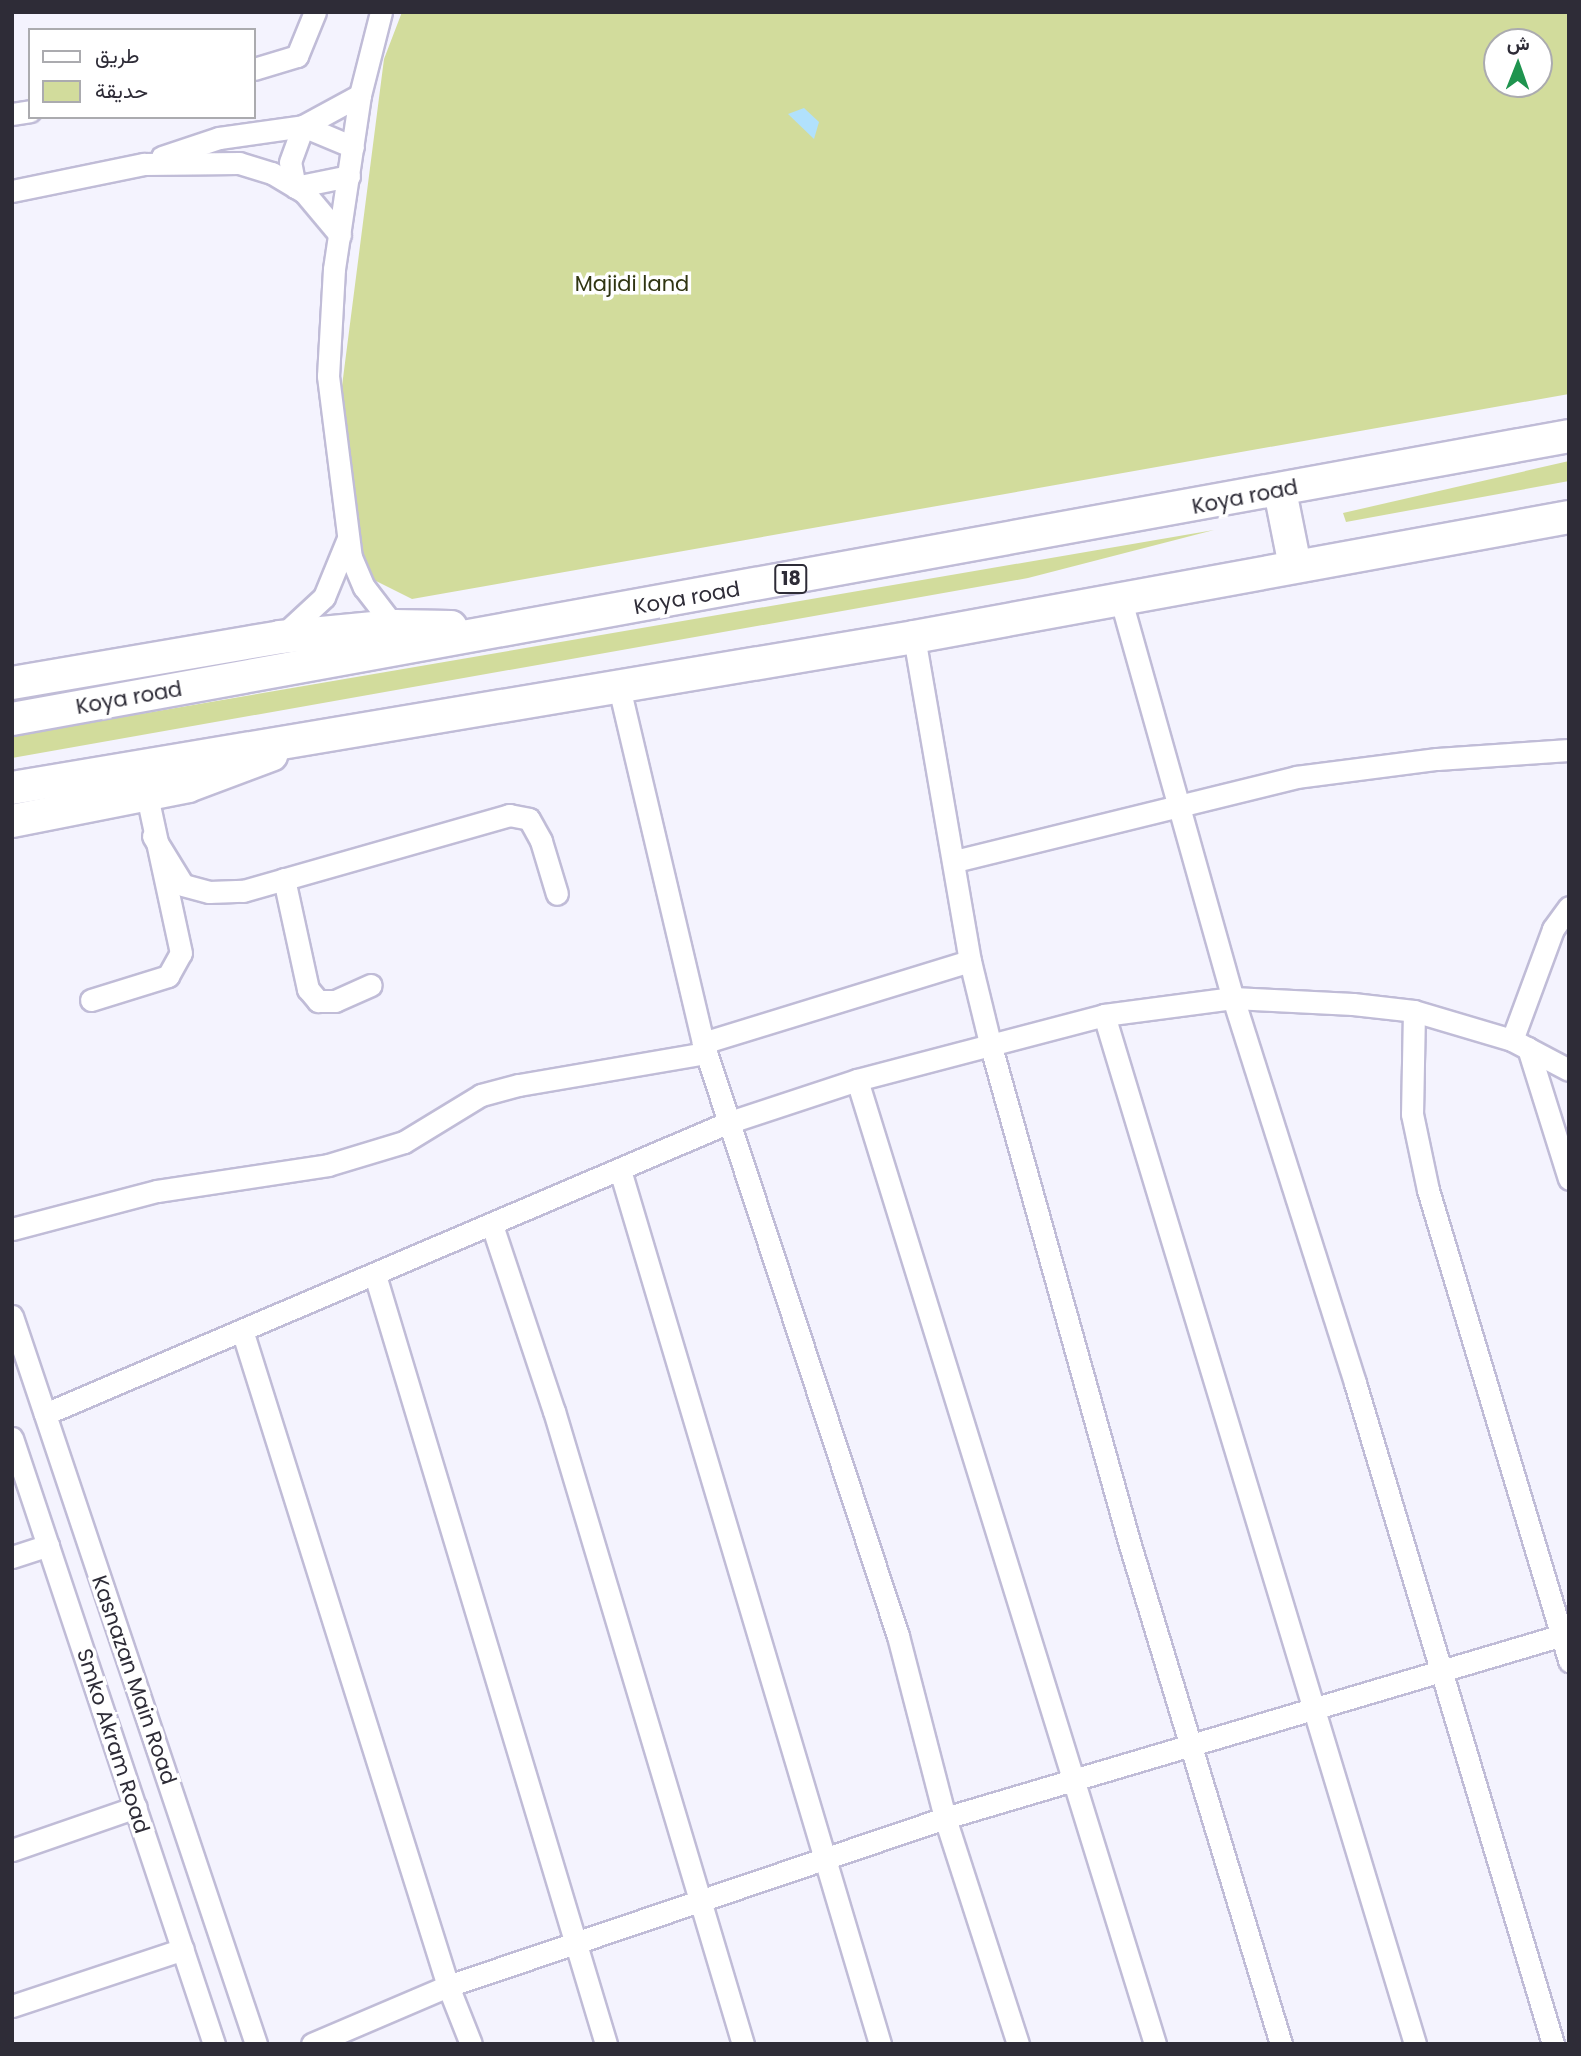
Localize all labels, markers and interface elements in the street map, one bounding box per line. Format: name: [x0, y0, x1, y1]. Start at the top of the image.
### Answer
legend: [28, 28, 256, 119]
north arrow: [1483, 28, 1553, 98]
text: ش: [1507, 30, 1530, 57]
text: طريق: [95, 41, 140, 70]
text: حديقة: [95, 76, 148, 105]
park label: Majidi land: [575, 271, 689, 297]
street label: Koya road: [1190, 474, 1300, 520]
road number: 18: [774, 564, 808, 594]
street label: Koya road: [632, 576, 742, 620]
street label: Koya road: [74, 676, 184, 720]
street label: Kasnazan Main Road: [86, 1572, 182, 1788]
street label: Smko Akram Road: [71, 1645, 155, 1837]

